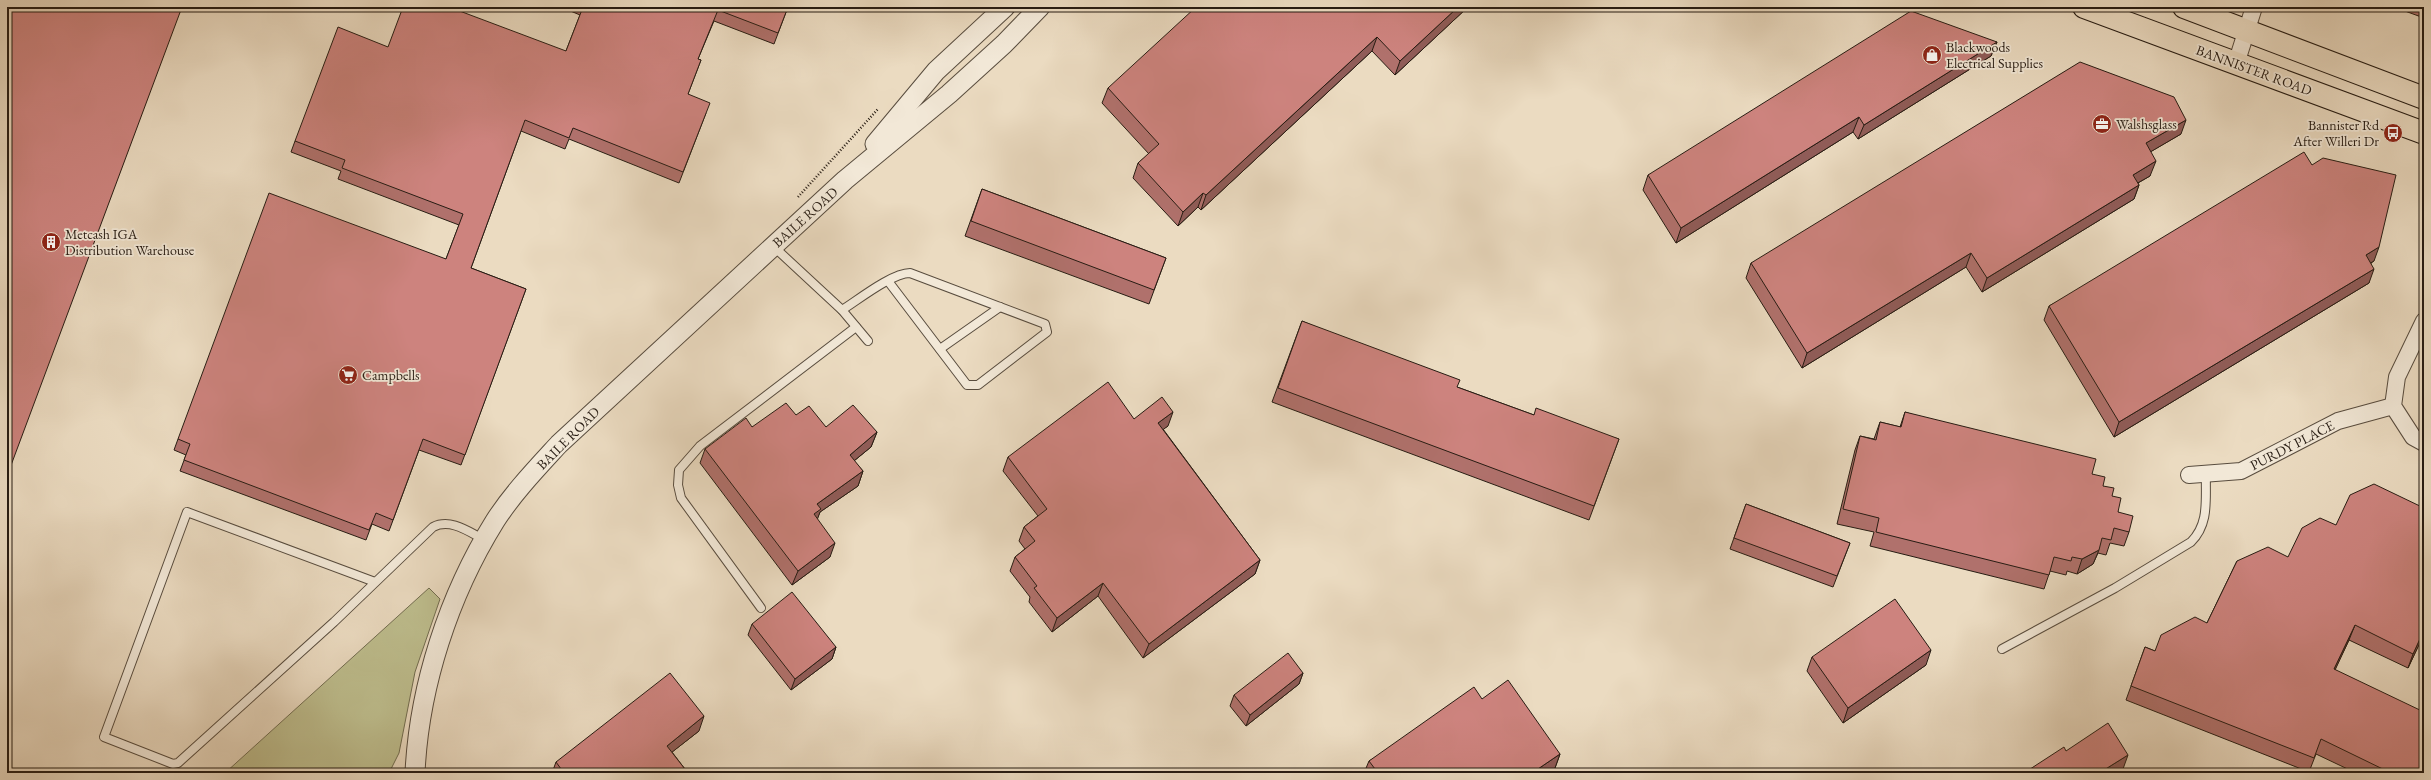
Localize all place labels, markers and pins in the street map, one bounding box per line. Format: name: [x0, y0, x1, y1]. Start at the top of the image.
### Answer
place label: Blackwoods Electrical Supplies: [1946, 38, 2043, 72]
shop icon: Blackwoods Electrical Supplies: [1921, 44, 1943, 66]
office icon: Walshsglass: [2091, 113, 2113, 135]
place label: Walshsglass: [2116, 115, 2177, 133]
place label: Bannister Rd After Willeri Dr: [2292, 116, 2380, 150]
bus stop icon: Bannister Rd After Willeri Dr: [2382, 122, 2404, 144]
place label: Metcash IGA Distribution Warehouse: [65, 225, 195, 259]
building icon: Metcash IGA Distribution Warehouse: [40, 231, 62, 253]
supermarket icon: Campbells: [337, 364, 359, 386]
place label: Campbells: [362, 366, 420, 384]

